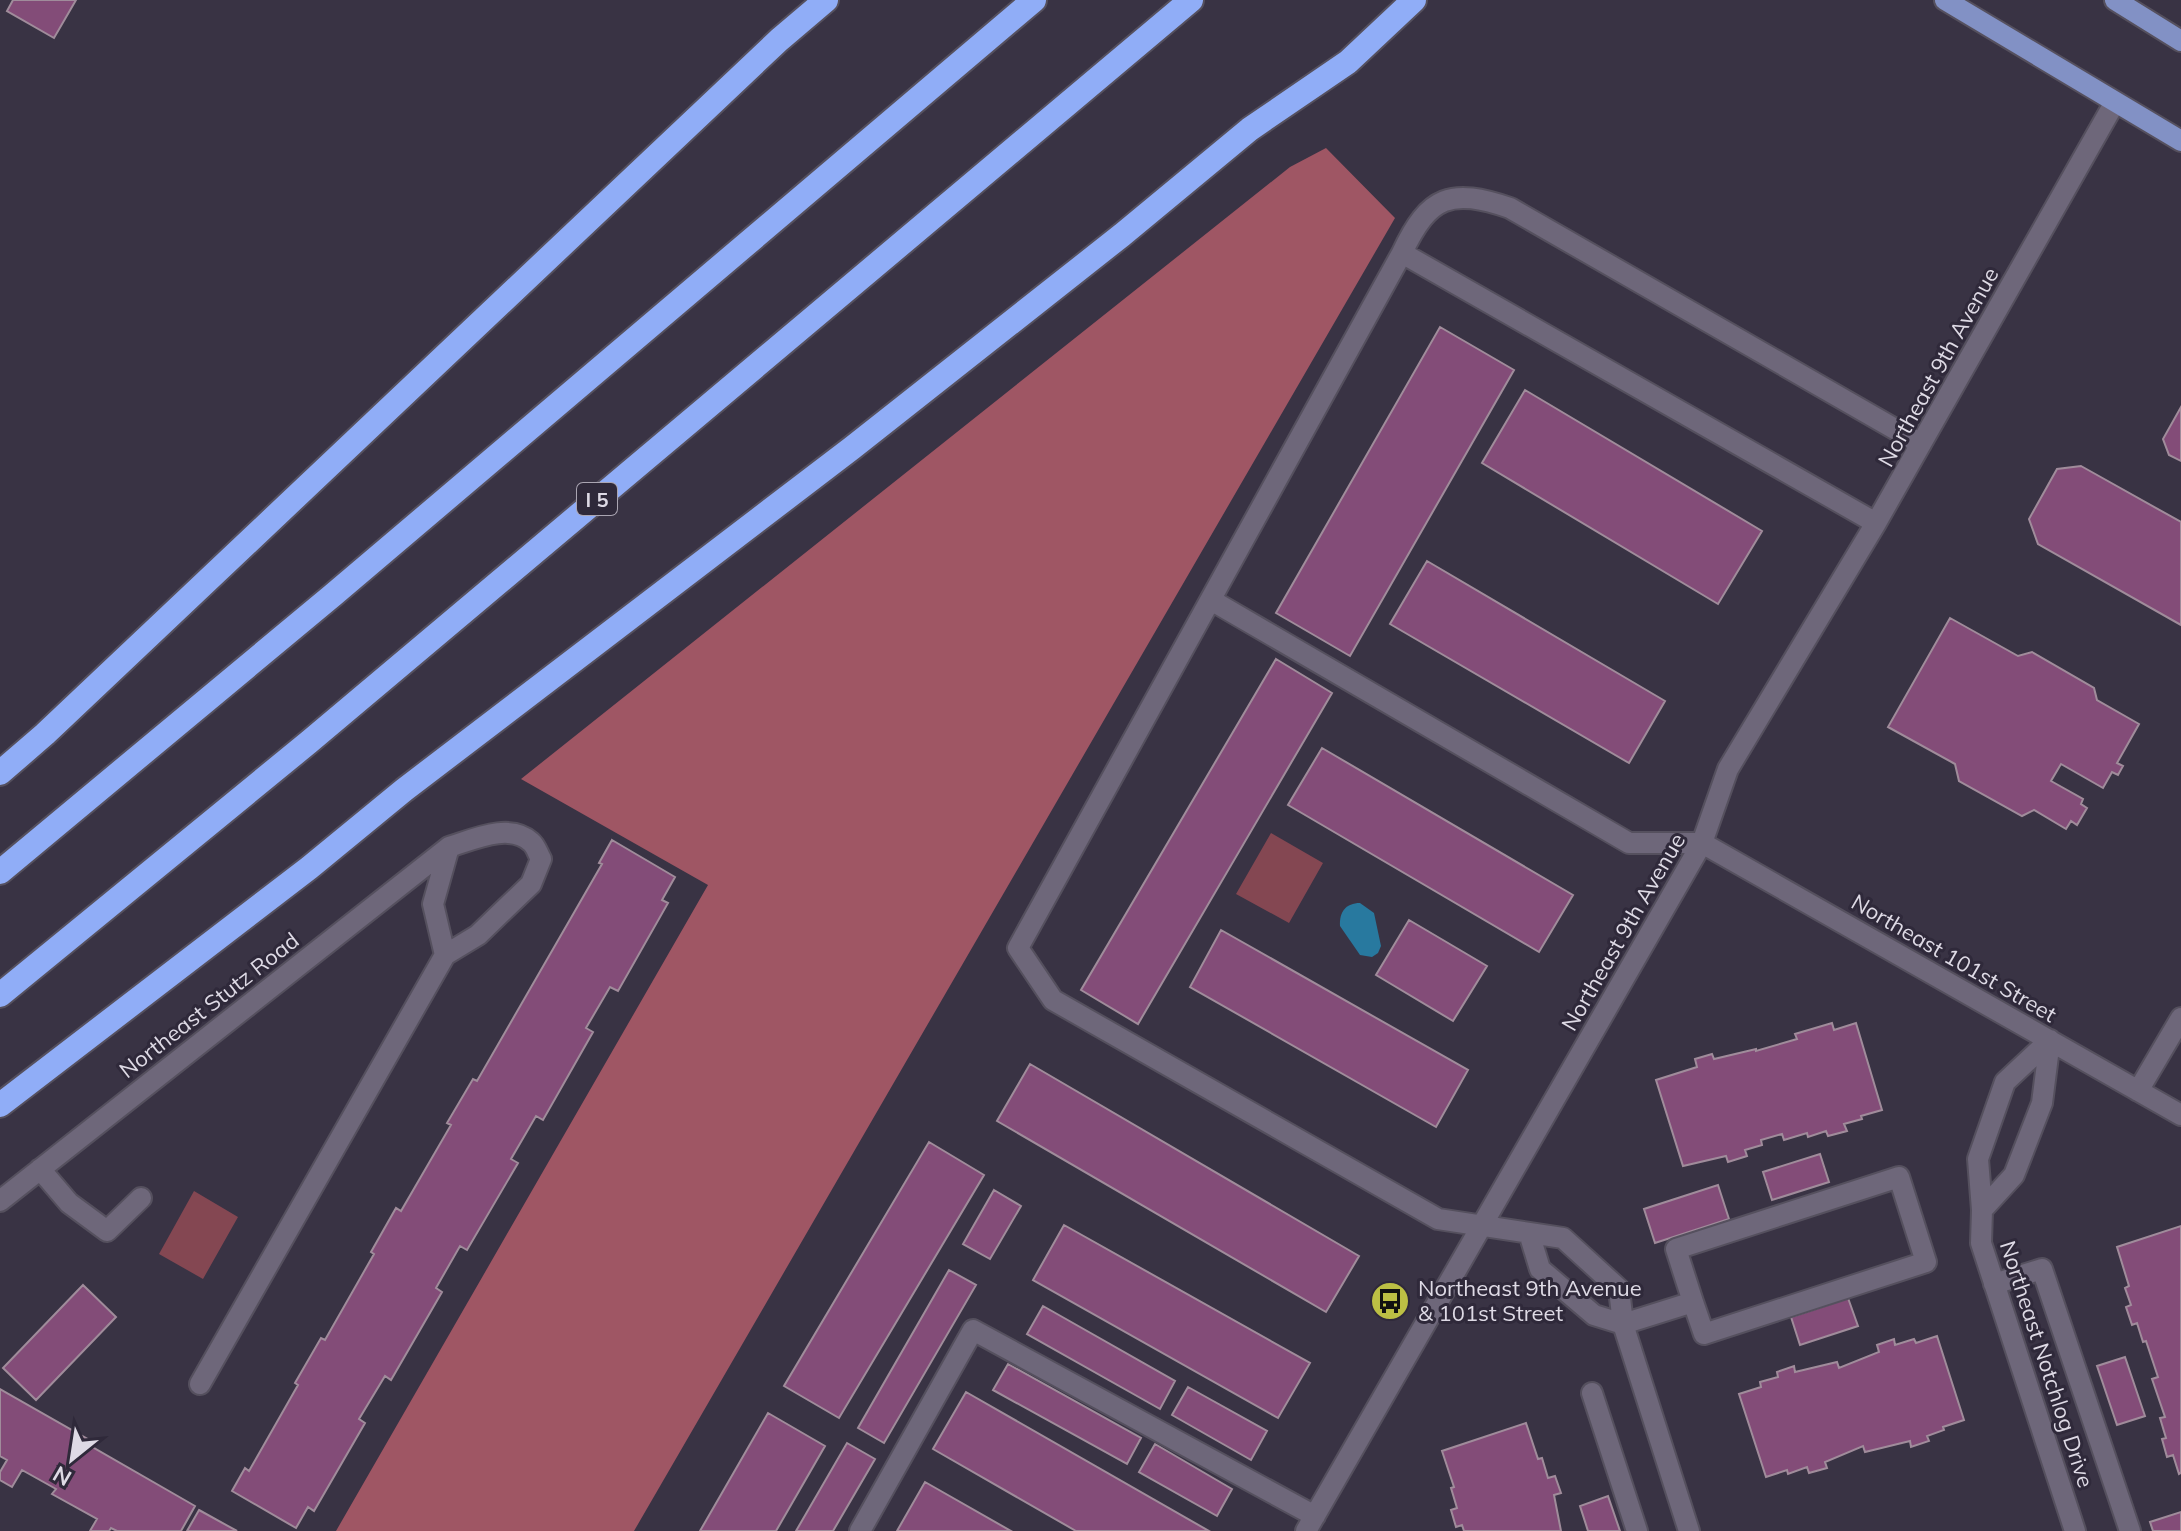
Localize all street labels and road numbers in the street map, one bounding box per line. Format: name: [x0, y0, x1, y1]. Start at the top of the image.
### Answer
street label: Northeast 9th Avenue: [1872, 262, 2004, 472]
road number: I 5: [577, 483, 617, 515]
street label: Northeast 9th Avenue: [1555, 828, 1691, 1036]
street label: Northeast 101st Street: [1846, 888, 2062, 1028]
street label: Northeast Stutz Road: [114, 926, 304, 1084]
street label: Northeast Notchlog Drive: [1994, 1237, 2100, 1491]

